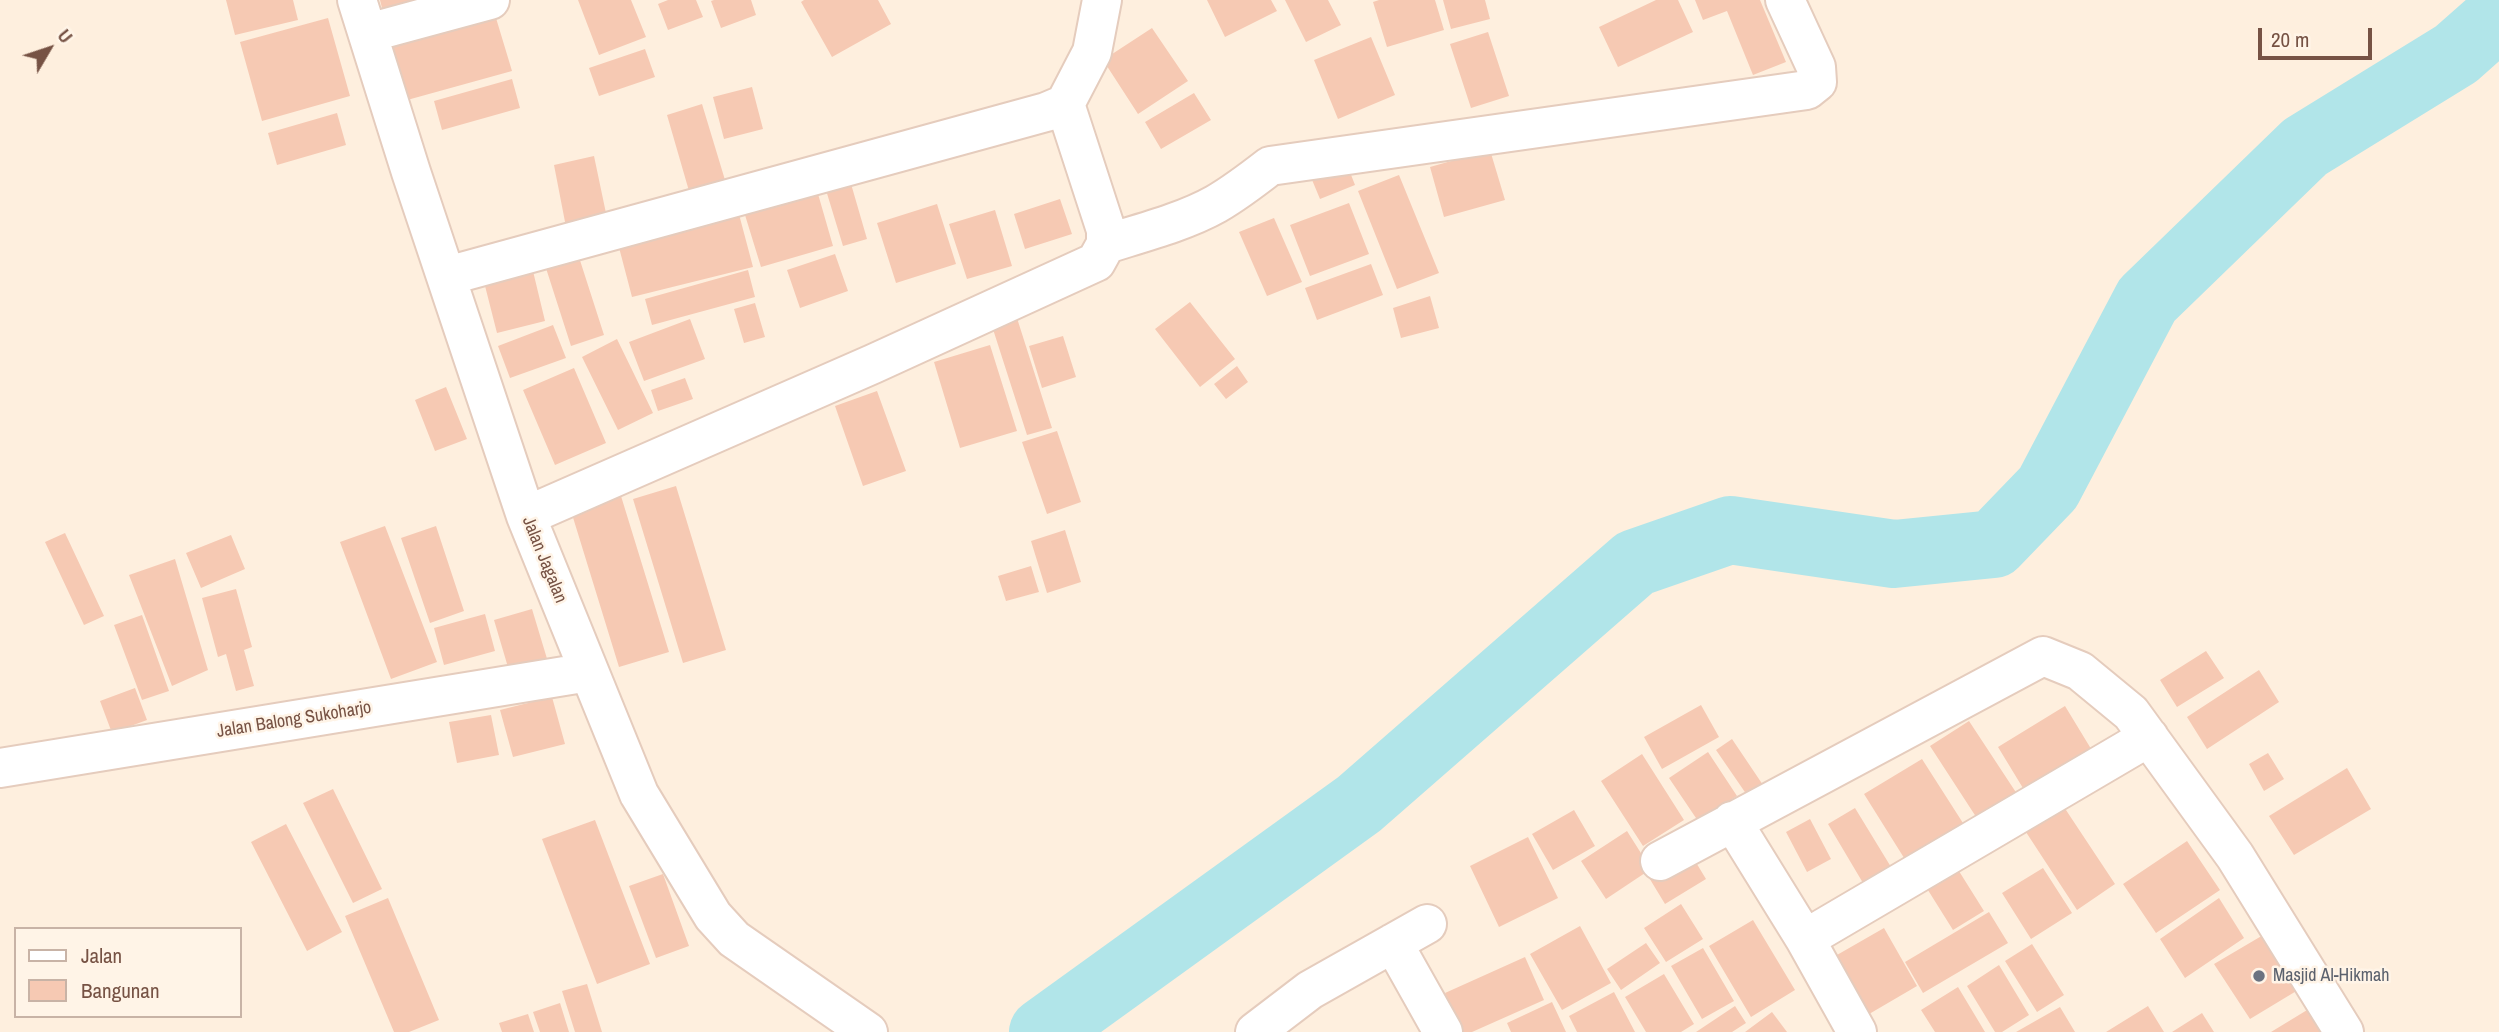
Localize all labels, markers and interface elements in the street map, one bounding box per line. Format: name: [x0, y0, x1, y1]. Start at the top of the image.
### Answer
north arrow: [14, 14, 84, 84]
scale bar: [2261, 14, 2375, 58]
text: U: [52, 23, 79, 48]
text: 20 m: [2271, 25, 2309, 54]
street label: Jalan Jagalan: [517, 514, 571, 606]
street label: Jalan Balong Sukoharjo: [215, 697, 373, 743]
legend: [14, 927, 242, 1018]
text: Jalan: [81, 941, 122, 970]
place label: Masjid Al-Hikmah: [2273, 965, 2389, 987]
marker: Masjid Al-Hikmah: [2251, 968, 2267, 984]
text: Bangunan: [81, 976, 160, 1005]

